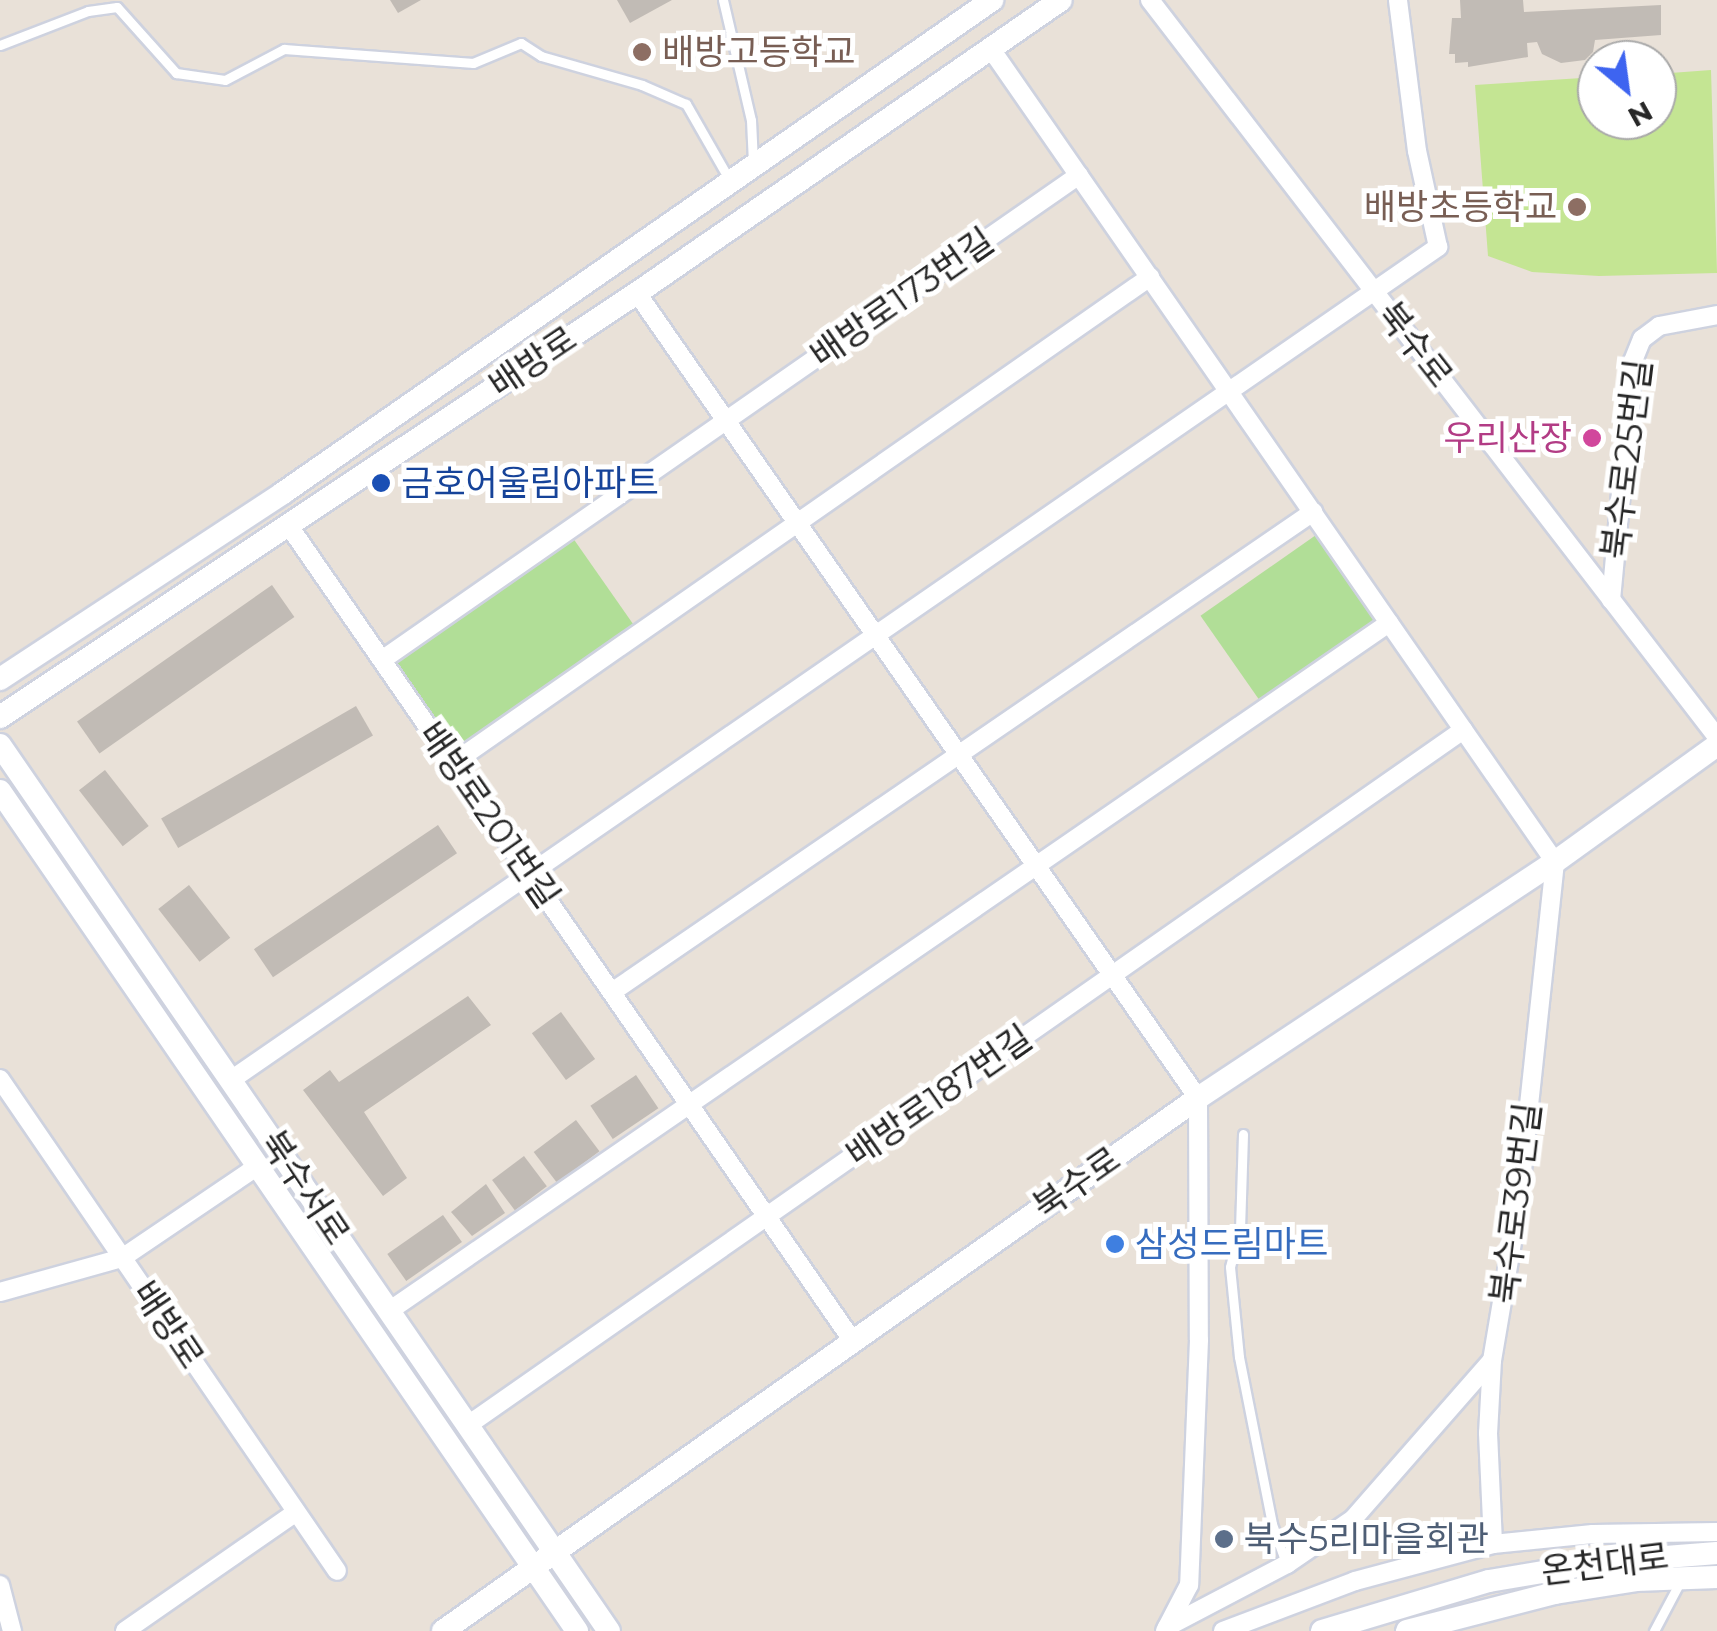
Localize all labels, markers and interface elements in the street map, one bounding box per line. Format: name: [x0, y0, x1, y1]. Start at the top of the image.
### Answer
place label: 배방고등학교: [662, 31, 855, 73]
north arrow: [1577, 40, 1677, 140]
marker: 배방고등학교: [631, 41, 653, 63]
text: N: [1622, 94, 1659, 135]
place label: 배방초등학교: [1364, 186, 1557, 228]
marker: 배방초등학교: [1566, 196, 1588, 218]
street label: 배방로173번길: [802, 220, 1002, 376]
street label: 북수로: [1369, 294, 1461, 396]
street label: 배방로: [481, 318, 585, 406]
street label: 북수로25번길: [1594, 357, 1660, 561]
place label: 우리산장: [1443, 417, 1572, 459]
marker: 우리산장: [1581, 427, 1603, 449]
place label: 금호어울림아파트: [401, 462, 659, 504]
marker: 금호어울림아파트: [370, 472, 392, 494]
street label: 배방로201번길: [410, 714, 568, 916]
street label: 배방로187번길: [838, 1017, 1040, 1175]
street label: 북수로39번길: [1483, 1100, 1549, 1306]
street label: 북수서로: [252, 1123, 358, 1253]
street label: 북수로: [1025, 1138, 1129, 1228]
place label: 삼성드림마트: [1135, 1223, 1328, 1265]
marker: 삼성드림마트: [1104, 1233, 1126, 1255]
street label: 배방로: [124, 1273, 212, 1377]
place label: 북수5리마을회관: [1244, 1518, 1489, 1560]
marker: 북수5리마을회관: [1213, 1528, 1235, 1550]
street label: 온천대로: [1539, 1535, 1671, 1593]

